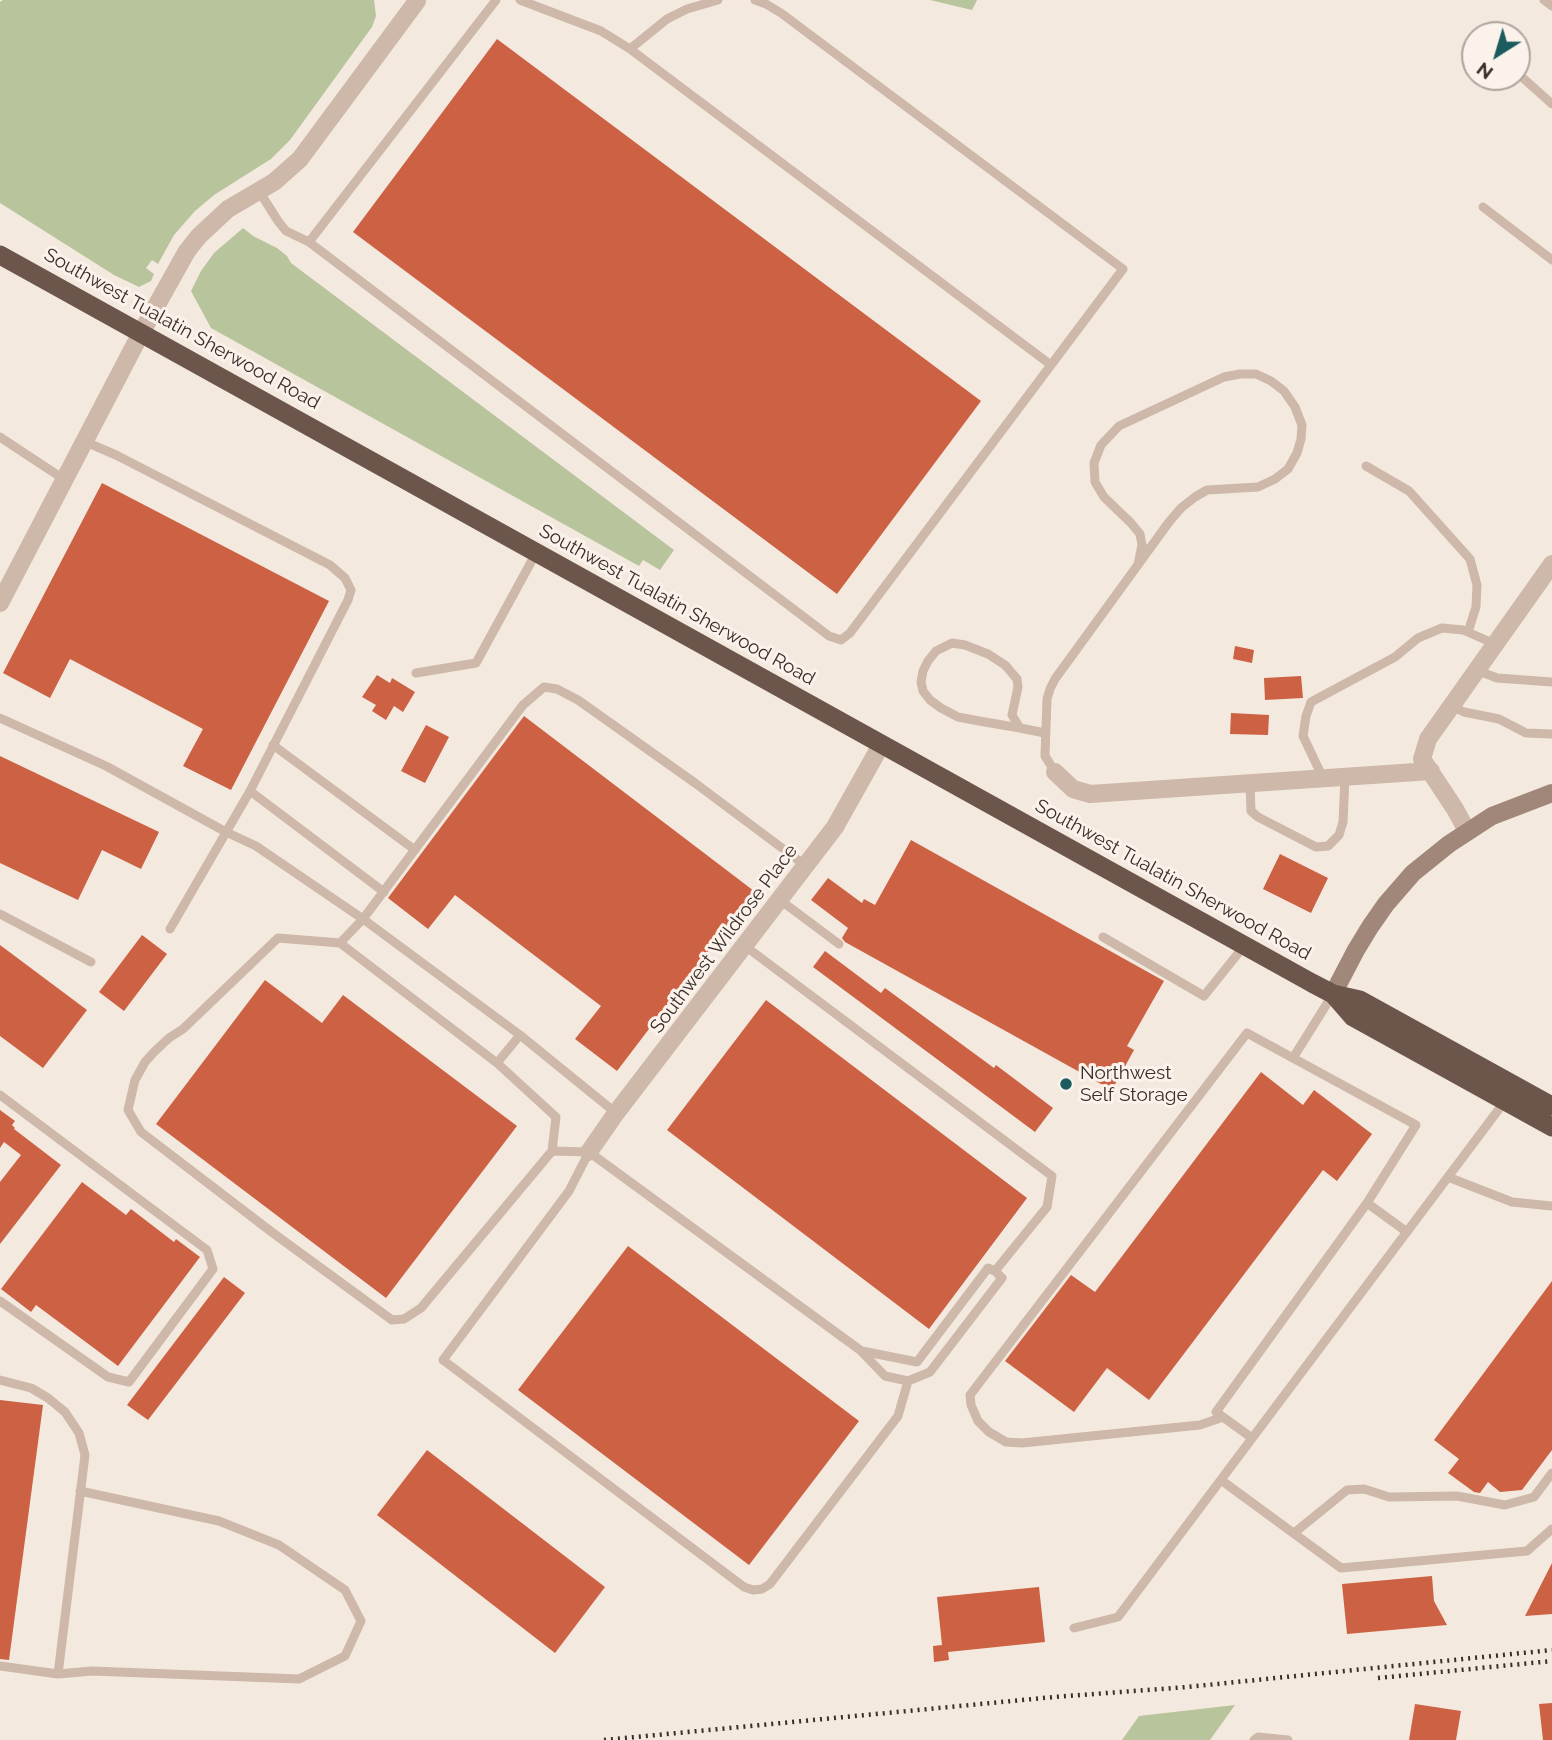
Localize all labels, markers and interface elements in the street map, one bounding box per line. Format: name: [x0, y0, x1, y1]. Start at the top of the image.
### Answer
north arrow: [1461, 21, 1531, 91]
text: N: [1472, 58, 1497, 84]
street label: Southwest Tualatin Sherwood Road: [40, 243, 324, 415]
street label: Southwest Tualatin Sherwood Road: [535, 519, 819, 691]
street label: Southwest Tualatin Sherwood Road: [1031, 794, 1315, 966]
street label: Southwest Wildrose Place: [645, 840, 803, 1038]
place label: Northwest Self Storage: [1080, 1062, 1188, 1106]
marker: Northwest Self Storage: [1058, 1076, 1074, 1092]

